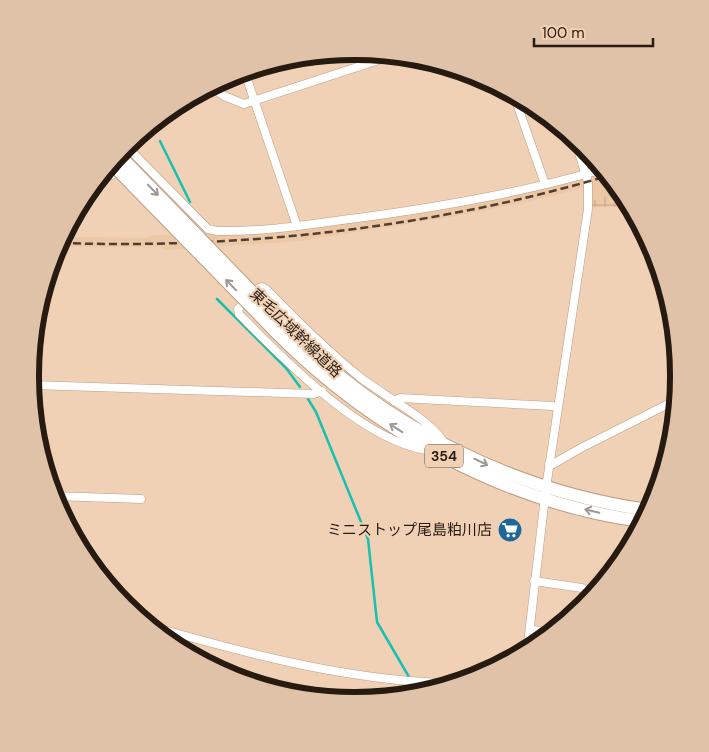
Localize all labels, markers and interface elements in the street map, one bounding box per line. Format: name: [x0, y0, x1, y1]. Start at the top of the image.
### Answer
scale bar: [534, 15, 653, 47]
text: 100 m: [542, 23, 585, 43]
one-way arrow: [147, 184, 159, 197]
one-way arrow: [225, 279, 237, 291]
street label: 東毛広域幹線道路: [246, 284, 346, 382]
one-way arrow: [389, 422, 403, 432]
road number: 354: [425, 444, 463, 468]
one-way arrow: [474, 457, 489, 467]
one-way arrow: [585, 506, 601, 516]
supermarket icon: ミニストップ尾島粕川店: [497, 517, 523, 543]
place label: ミニストップ尾島粕川店: [327, 520, 492, 540]

